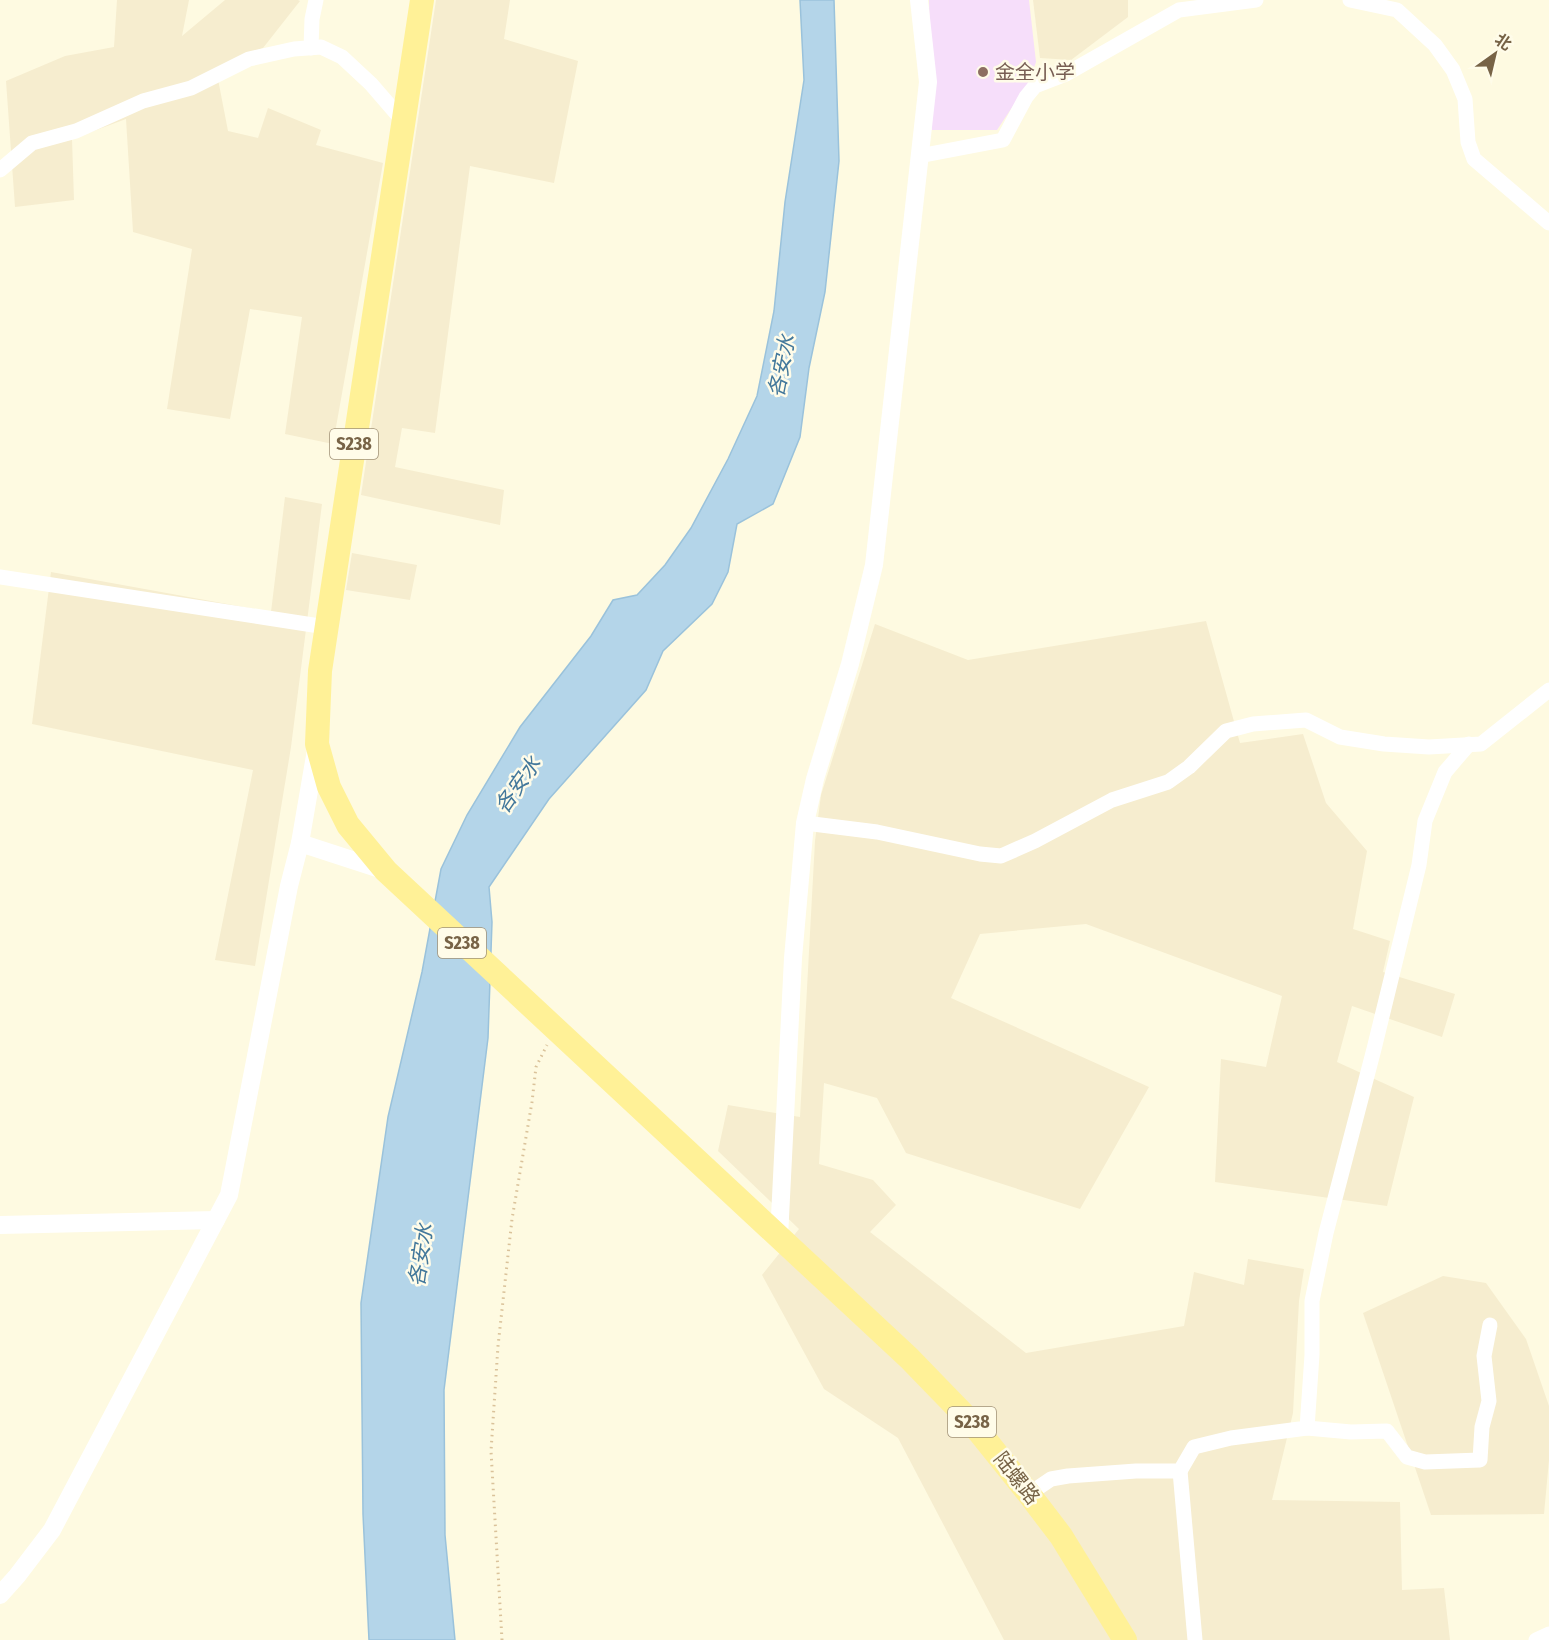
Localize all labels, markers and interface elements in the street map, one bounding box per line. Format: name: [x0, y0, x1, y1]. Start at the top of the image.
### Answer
north arrow: [1465, 24, 1525, 84]
text: 北: [1491, 30, 1515, 54]
place label: 金全小学: [995, 60, 1075, 84]
marker: 金全小学: [976, 65, 990, 79]
water label: 各安水: [763, 332, 801, 399]
road number: S238: [330, 429, 378, 459]
water label: 各安水: [489, 751, 547, 818]
road number: S238: [438, 928, 486, 958]
water label: 各安水: [404, 1221, 438, 1288]
road number: S238: [948, 1407, 996, 1437]
street label: 陆螺路: [989, 1447, 1045, 1509]

